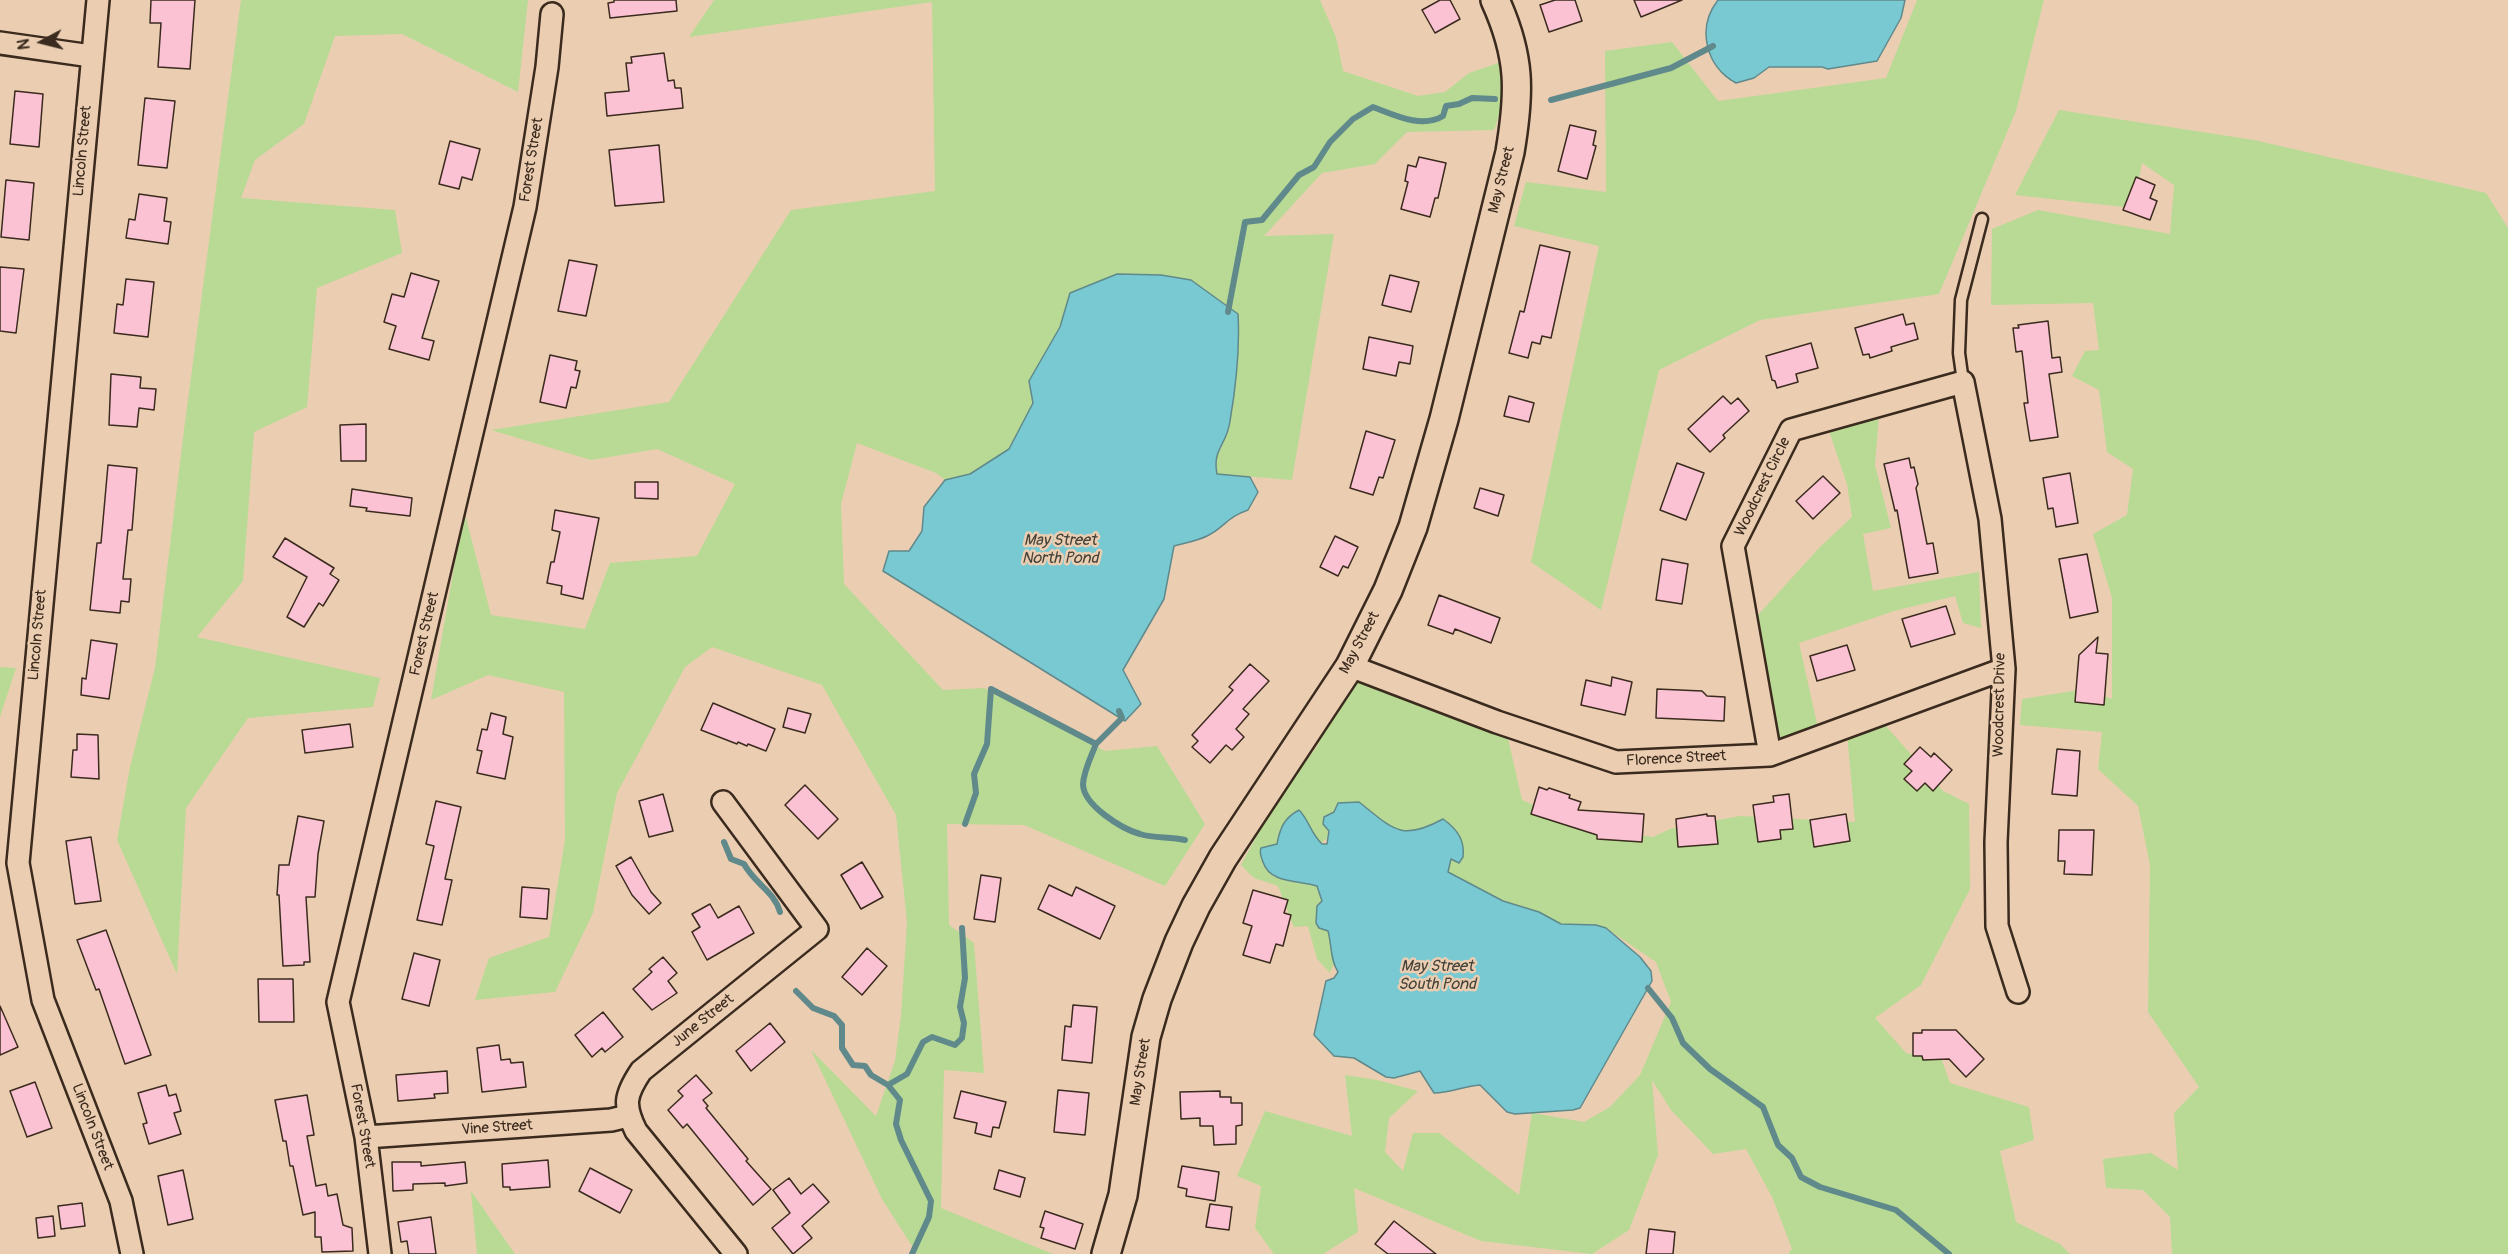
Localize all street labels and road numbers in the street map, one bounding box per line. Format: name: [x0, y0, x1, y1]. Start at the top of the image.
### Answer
street label: Lincoln Street: [70, 105, 96, 197]
street label: Forest Street: [516, 116, 548, 204]
street label: May Street: [1485, 145, 1519, 215]
street label: Woodcrest Circle: [1731, 434, 1795, 540]
street label: Lincoln Street: [25, 589, 51, 681]
street label: Forest Street: [407, 590, 443, 678]
street label: May Street: [1336, 609, 1384, 677]
street label: Woodcrest Drive: [1990, 653, 2010, 757]
street label: Florence Street: [1625, 747, 1727, 771]
street label: June Street: [668, 991, 738, 1051]
street label: May Street: [1127, 1037, 1155, 1107]
street label: Lincoln Street: [67, 1081, 117, 1173]
street label: Forest Street: [346, 1082, 378, 1170]
street label: Vine Street: [461, 1117, 533, 1139]

